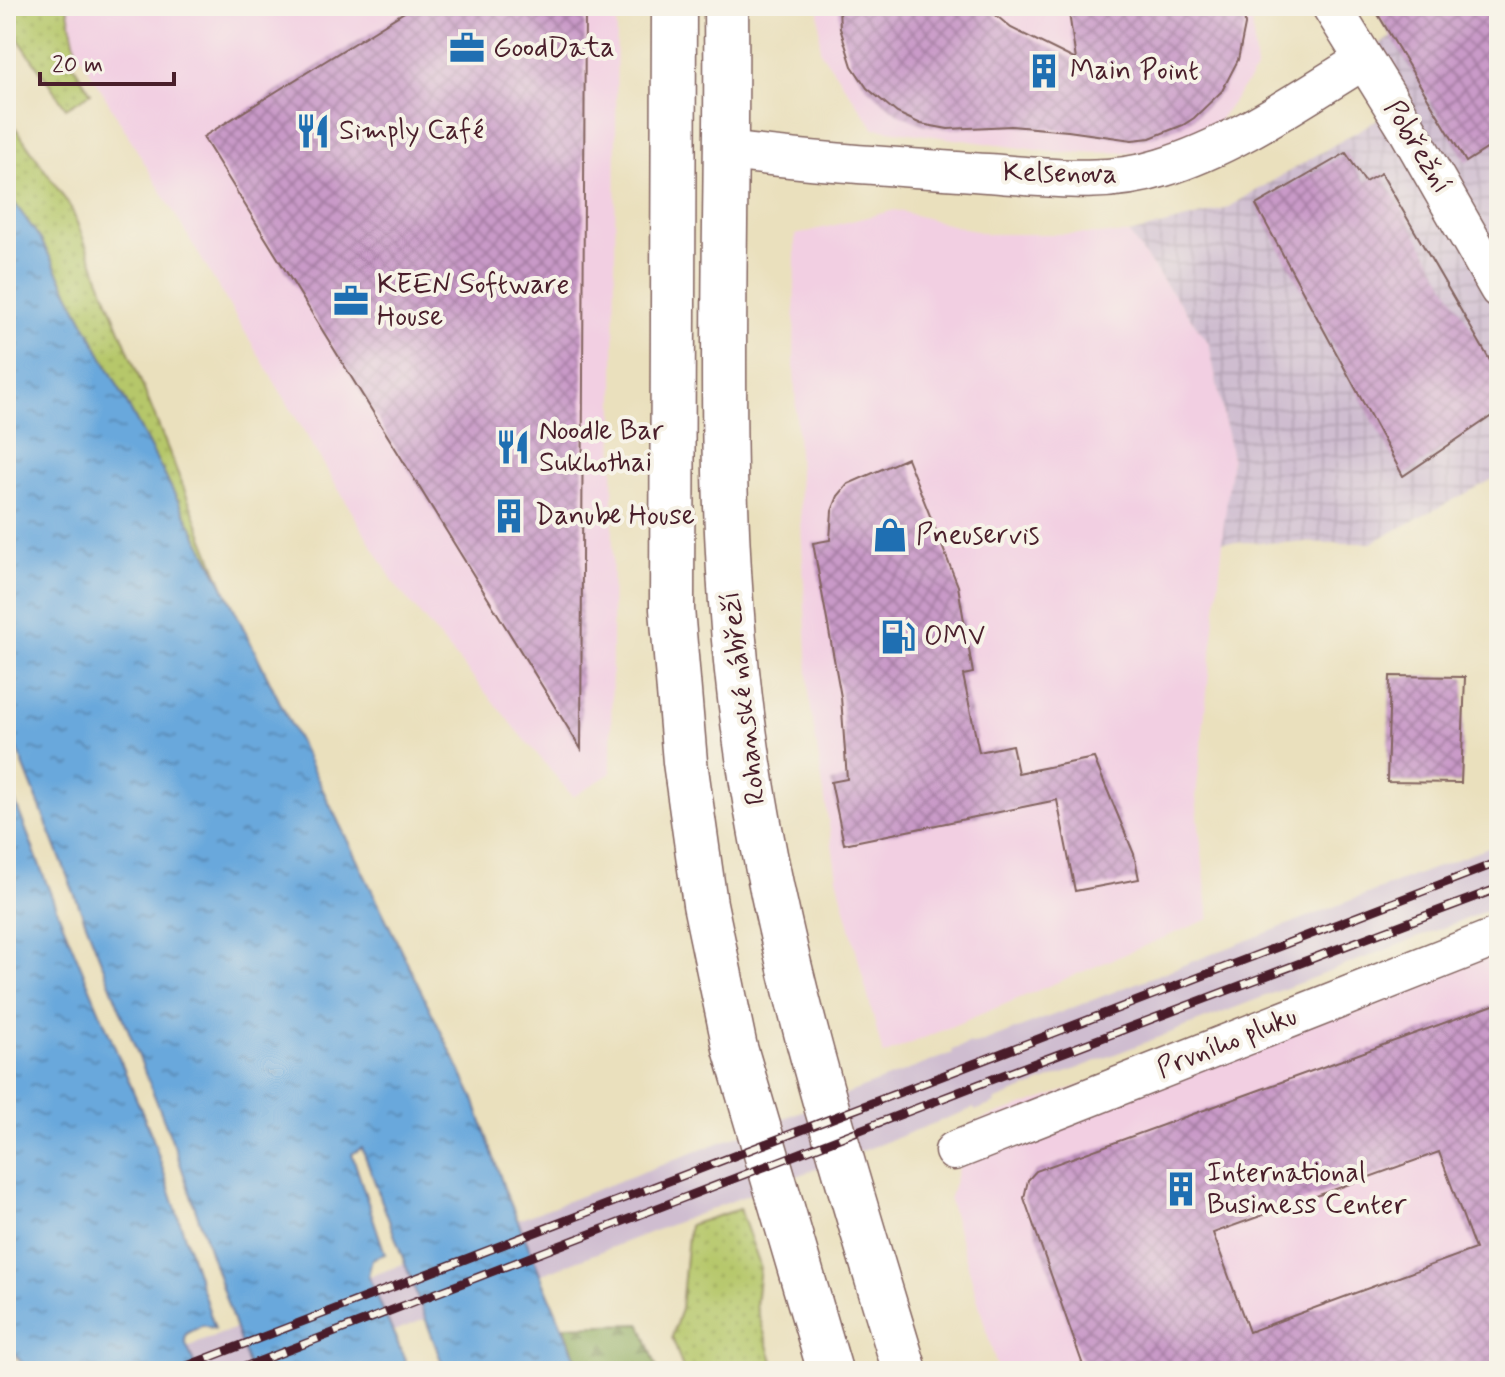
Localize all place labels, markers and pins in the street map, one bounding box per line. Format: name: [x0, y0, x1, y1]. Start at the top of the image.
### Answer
office icon: GoodData: [448, 29, 486, 67]
place label: GoodData: [493, 30, 615, 67]
building icon: Main Point: [1025, 52, 1063, 90]
place label: Main Point: [1070, 53, 1199, 90]
restaurant icon: Simply Café: [294, 112, 332, 150]
place label: Simply Café: [339, 113, 484, 150]
place label: KEEN Software House: [377, 267, 569, 336]
office icon: KEEN Software House: [332, 282, 370, 320]
place label: Noodle Bar Sukhothai: [539, 413, 664, 482]
restaurant icon: Noodle Bar Sukhothai: [494, 428, 532, 466]
building icon: Danube House: [490, 497, 528, 535]
place label: Danube House: [535, 498, 695, 535]
shop icon: Pneuservis: [871, 516, 909, 554]
place label: Pneuservis: [916, 517, 1040, 554]
fuel station icon: OMV: [879, 618, 917, 656]
place label: OMV: [924, 619, 985, 656]
place label: International Business Center: [1207, 1155, 1407, 1224]
building icon: International Business Center: [1162, 1170, 1200, 1208]

